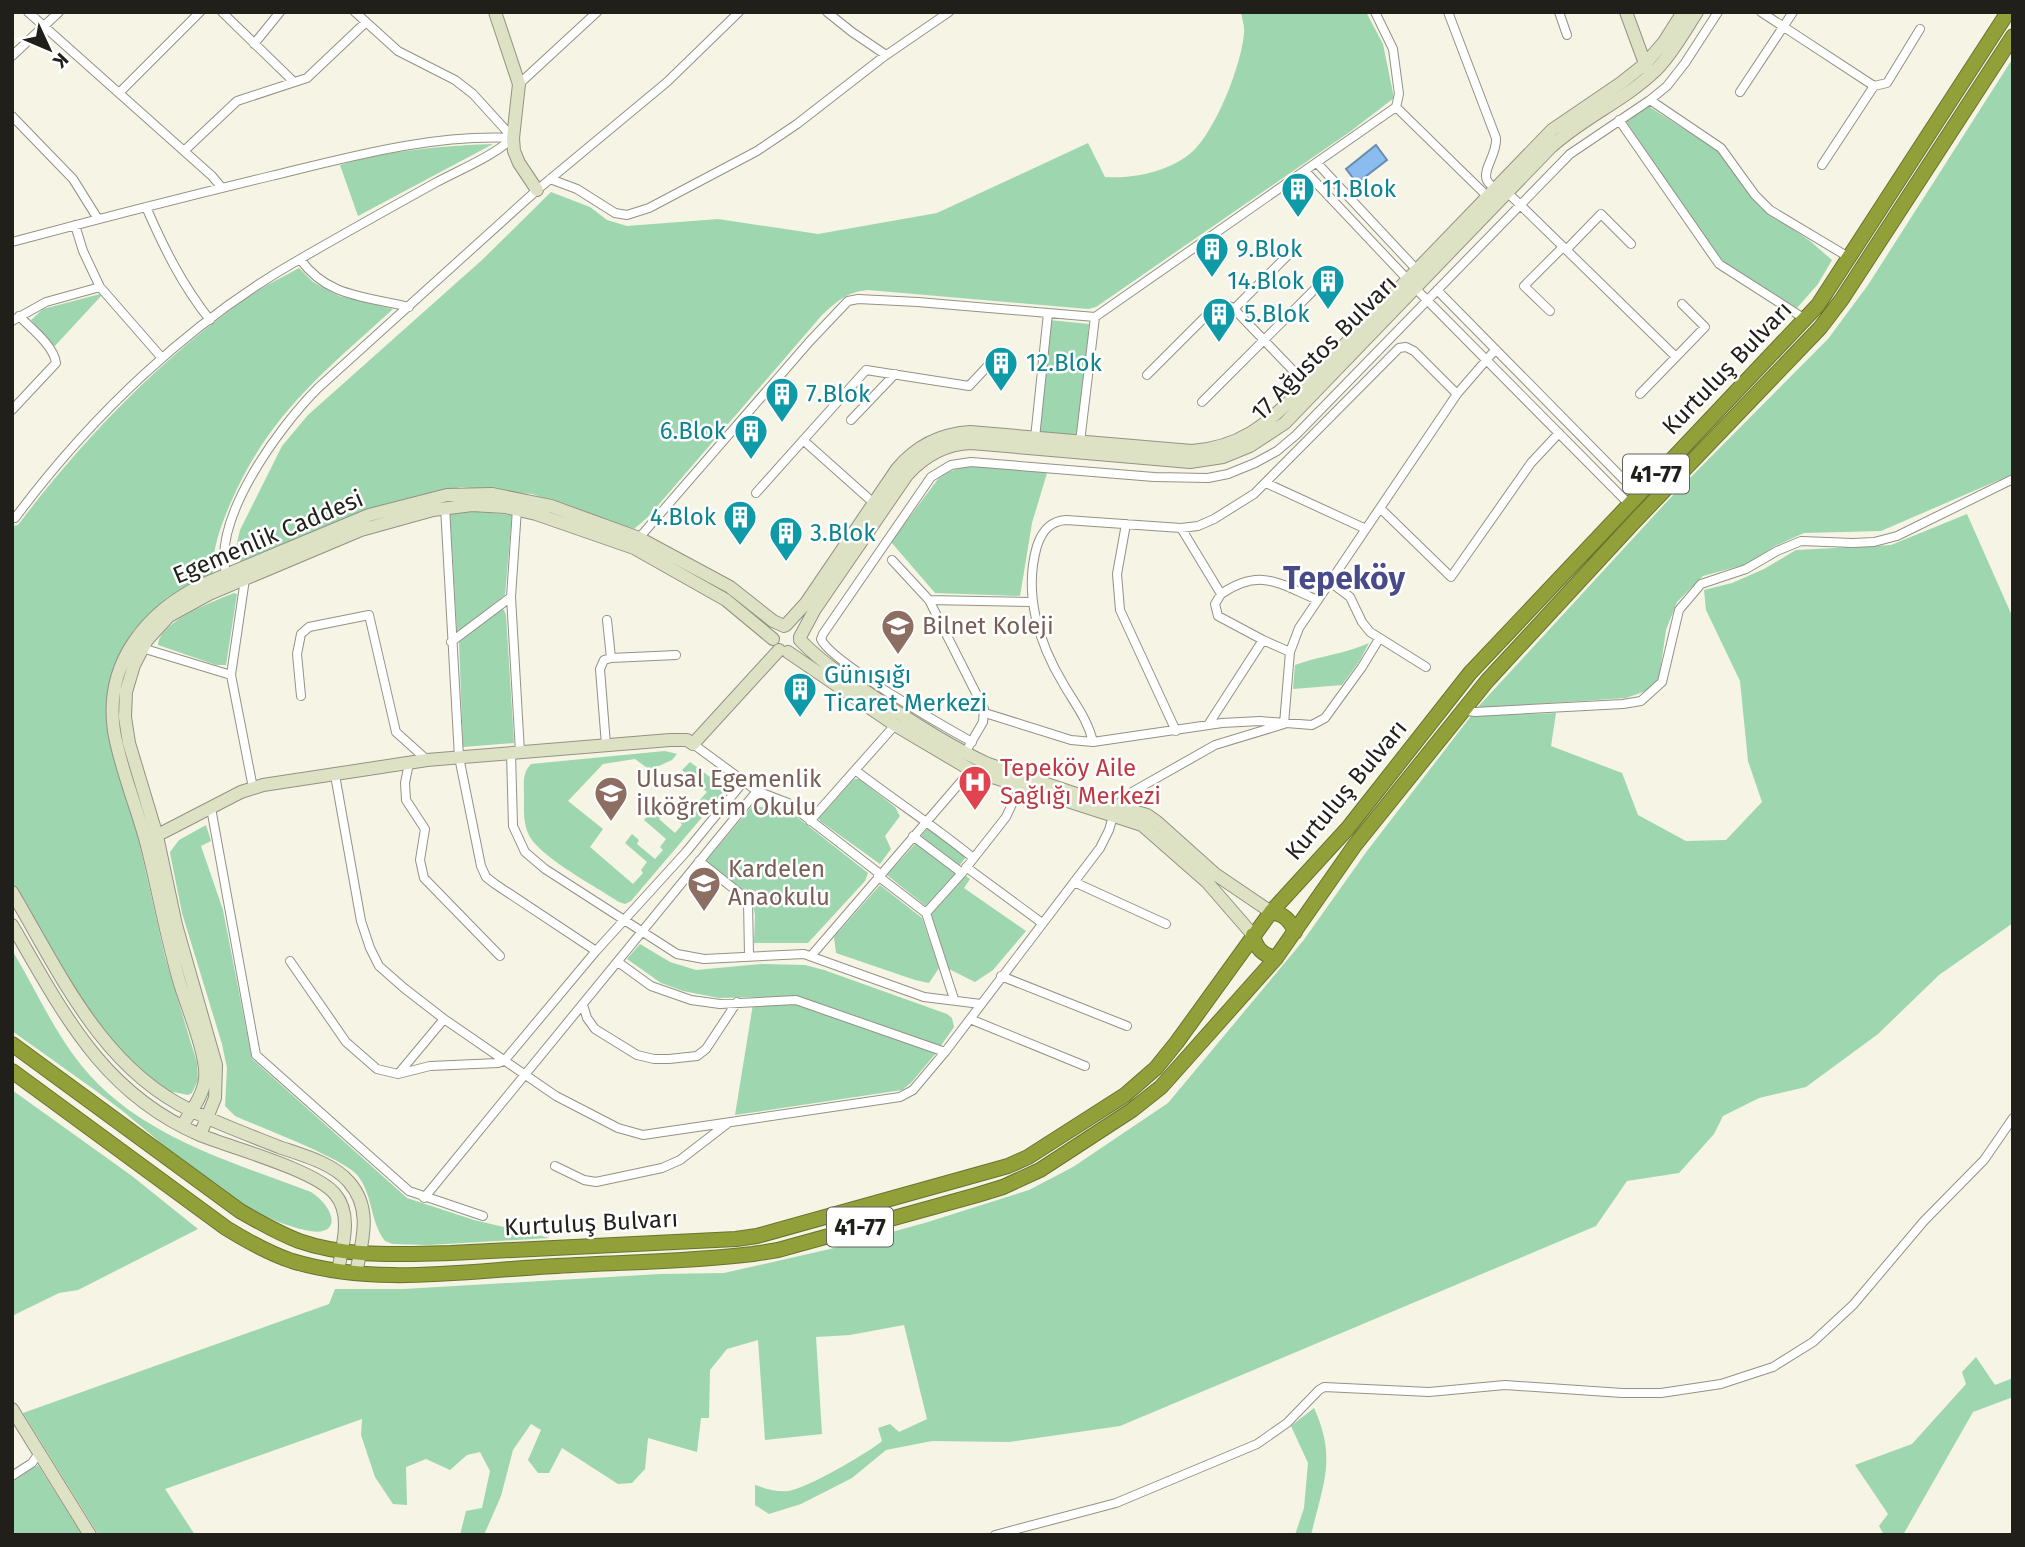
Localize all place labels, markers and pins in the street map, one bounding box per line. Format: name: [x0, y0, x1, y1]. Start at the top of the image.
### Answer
building icon: 11.Blok: [1279, 170, 1317, 219]
place label: 11.Blok: [1322, 175, 1397, 203]
building icon: 9.Blok: [1193, 230, 1231, 279]
place label: 9.Blok: [1236, 235, 1303, 263]
building icon: 14.Blok: [1309, 262, 1347, 311]
place label: 14.Blok: [1227, 267, 1305, 295]
building icon: 5.Blok: [1200, 295, 1238, 344]
place label: 5.Blok: [1244, 300, 1310, 328]
building icon: 12.Blok: [982, 344, 1020, 393]
place label: 12.Blok: [1026, 349, 1103, 377]
building icon: 7.Blok: [763, 375, 801, 424]
place label: 7.Blok: [806, 380, 871, 408]
building icon: 6.Blok: [732, 412, 770, 461]
place label: 6.Blok: [660, 417, 727, 445]
building icon: 4.Blok: [721, 498, 759, 547]
place label: 4.Blok: [650, 503, 717, 531]
building icon: 3.Blok: [767, 514, 805, 563]
place label: 3.Blok: [810, 519, 876, 547]
school or university icon: Bilnet Koleji: [879, 607, 917, 656]
place label: Bilnet Koleji: [922, 612, 1054, 640]
place label: Günışığı Ticaret Merkezi: [824, 661, 987, 717]
building icon: Günışığı Ticaret Merkezi: [781, 670, 819, 719]
place label: Tepeköy Aile Sağlığı Merkezi: [1000, 754, 1161, 810]
hospital icon: Tepeköy Aile Sağlığı Merkezi: [956, 763, 994, 812]
place label: Ulusal Egemenlik İlköğretim Okulu: [636, 765, 822, 821]
school or university icon: Ulusal Egemenlik İlköğretim Okulu: [592, 774, 630, 823]
place label: Kardelen Anaokulu: [728, 855, 830, 911]
school or university icon: Kardelen Anaokulu: [685, 864, 723, 913]

